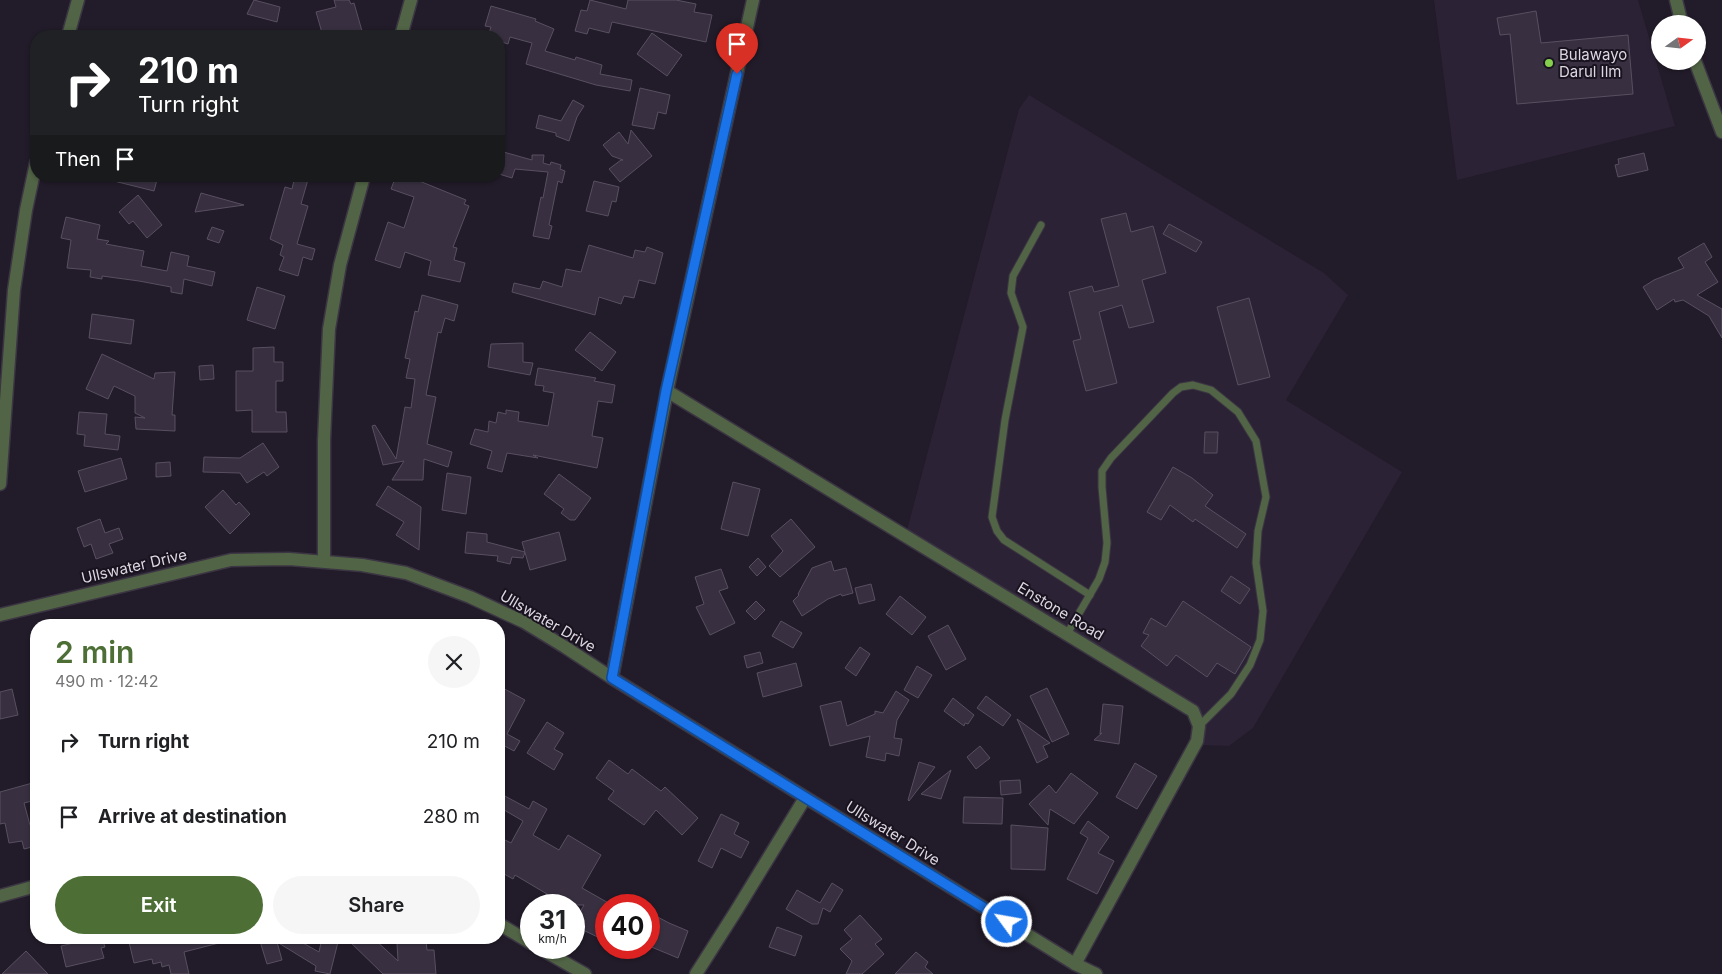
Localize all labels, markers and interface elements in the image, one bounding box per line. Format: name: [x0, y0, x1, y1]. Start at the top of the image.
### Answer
north arrow: [1651, 15, 1706, 70]
map controls: [1651, 15, 1706, 70]
pin: [716, 23, 758, 74]
icon: arrive: [723, 30, 751, 58]
place label: Bulawayo Darul Ilm: [1559, 45, 1627, 81]
text: 210 m: [138, 49, 239, 91]
icon: right: [55, 50, 120, 115]
marker: Bulawayo Darul Ilm: [1543, 57, 1555, 69]
text: Turn right: [138, 91, 239, 117]
icon: arrive: [111, 145, 139, 173]
text: Then: [55, 148, 101, 171]
street label: Ullswater Drive: [79, 545, 189, 587]
street label: Enstone Road: [1014, 578, 1108, 644]
street label: Ullswater Drive: [497, 586, 599, 656]
text: 2 min: [55, 634, 134, 670]
button: close: [428, 636, 480, 688]
text: 490 m · 12:42: [55, 671, 158, 691]
icon: right: [55, 728, 83, 756]
text: Turn right: [98, 730, 189, 753]
text: 210 m: [427, 730, 480, 753]
street label: Ullswater Drive: [842, 796, 944, 870]
icon: arrive: [55, 803, 83, 831]
text: Arrive at destination: [98, 805, 287, 828]
text: 280 m: [423, 805, 480, 828]
button: Exit: [55, 876, 263, 934]
button: Share: [273, 876, 480, 934]
speed limit sign: 40: [595, 894, 660, 959]
position arrow: [980, 895, 1032, 947]
text: 31: [539, 905, 566, 935]
text: km/h: [538, 931, 567, 946]

